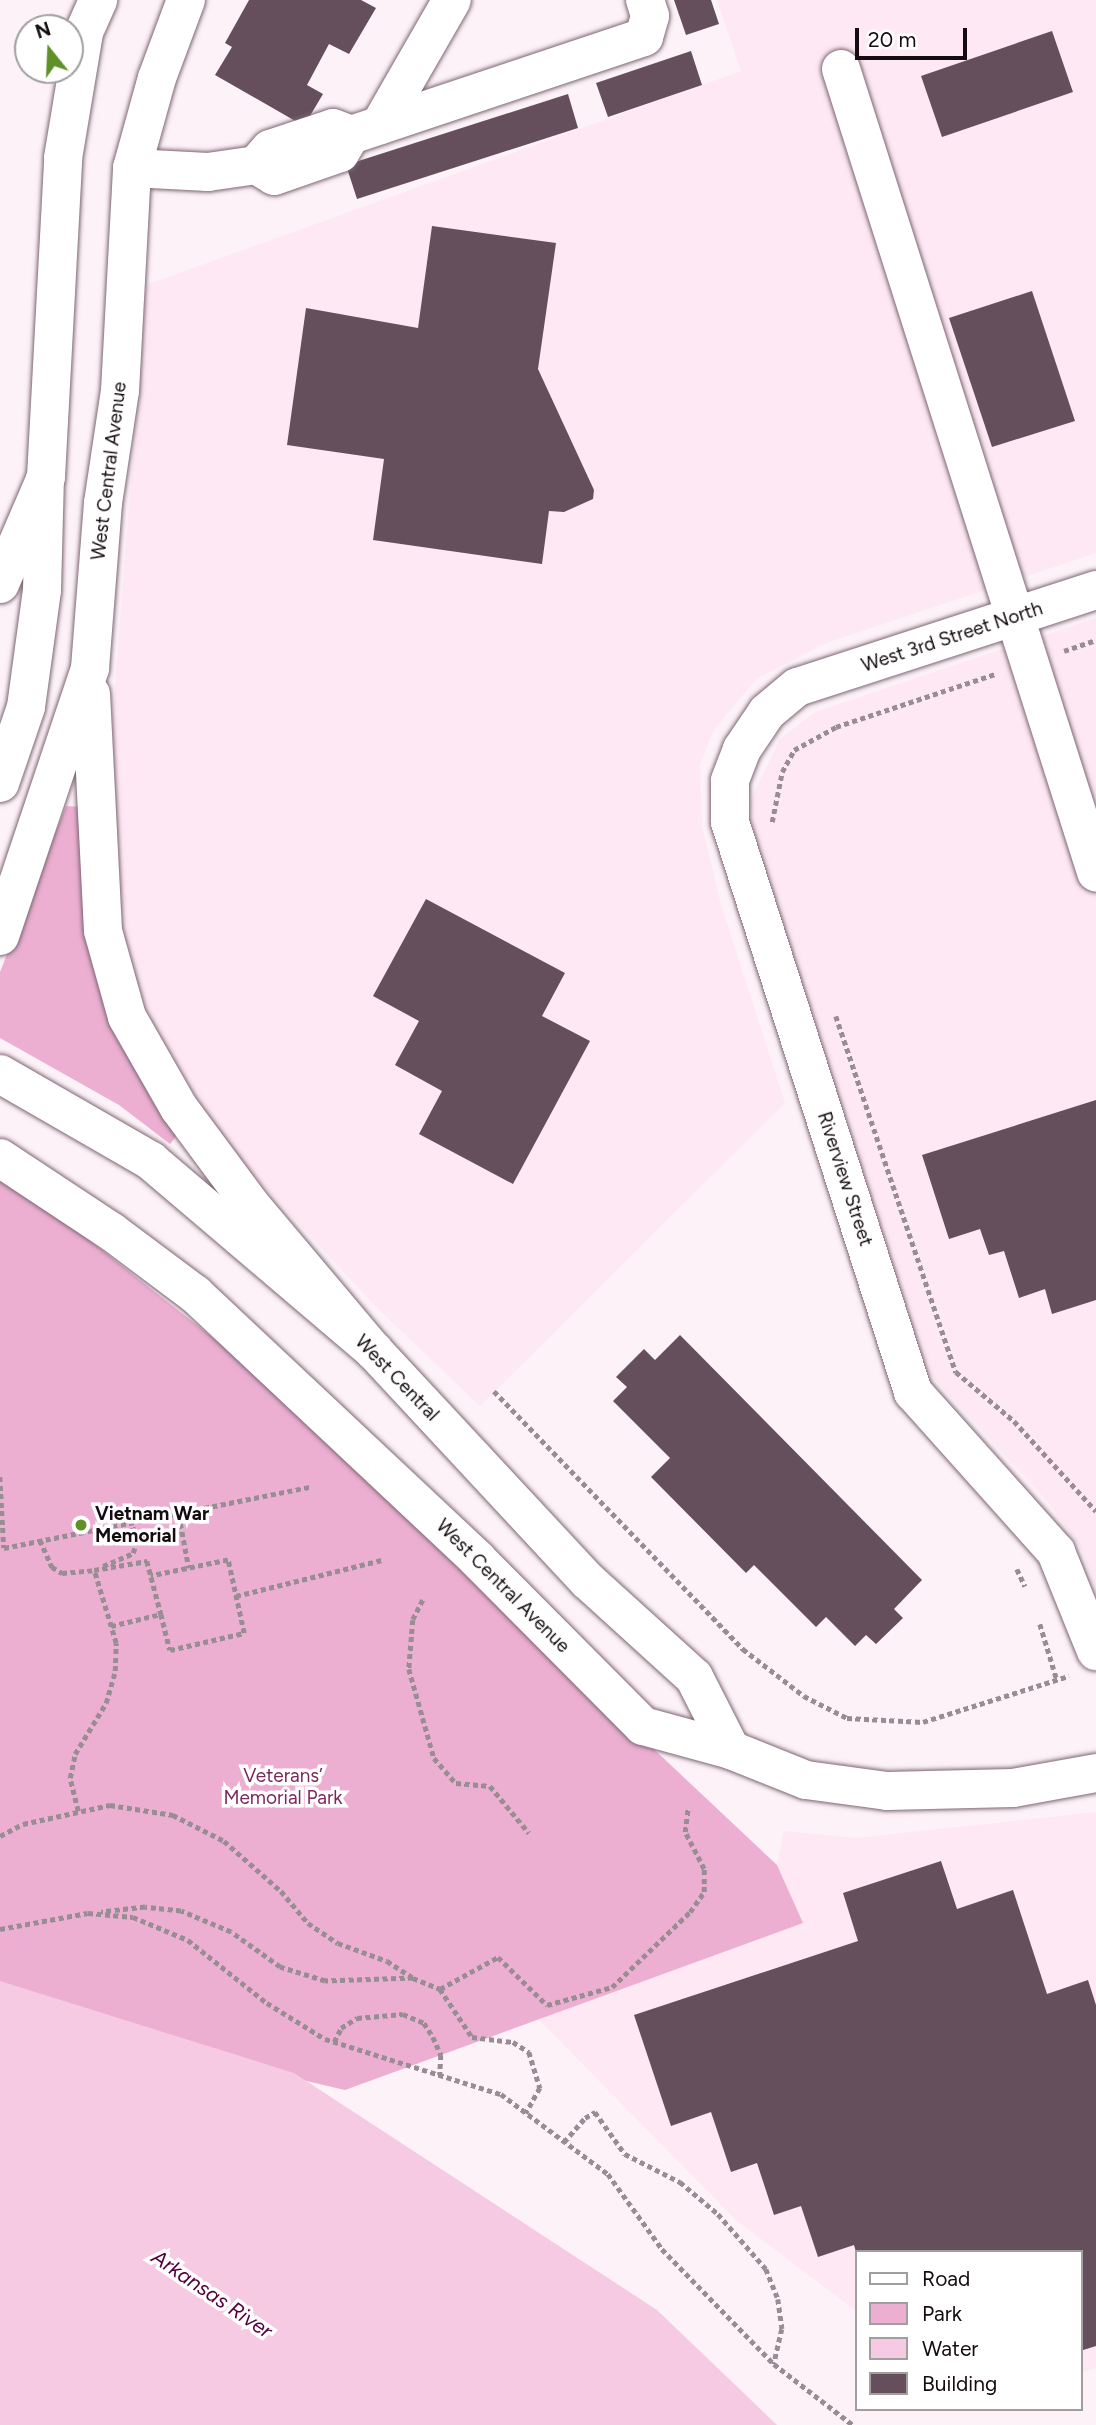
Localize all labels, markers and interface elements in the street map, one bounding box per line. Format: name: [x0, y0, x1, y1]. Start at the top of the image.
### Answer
north arrow: [14, 14, 84, 84]
scale bar: [858, 14, 970, 58]
text: N: [32, 17, 54, 44]
text: 20 m: [868, 27, 916, 52]
street label: West Central Avenue: [87, 380, 131, 562]
street label: West 3rd Street North: [859, 597, 1045, 677]
street label: Riverview Street: [813, 1109, 877, 1249]
street label: West Central: [350, 1330, 444, 1426]
place label: Vietnam War Memorial: [95, 1503, 209, 1547]
street label: West Central Avenue: [431, 1514, 575, 1658]
marker: Vietnam War Memorial: [73, 1517, 89, 1533]
park label: Veterans’ Memorial Park: [223, 1765, 343, 1809]
water label: Arkansas River: [147, 2244, 277, 2344]
legend: [855, 2250, 1082, 2411]
text: Road: [922, 2266, 970, 2291]
text: Park: [922, 2301, 962, 2326]
text: Water: [922, 2336, 978, 2361]
text: Building: [922, 2371, 997, 2396]

